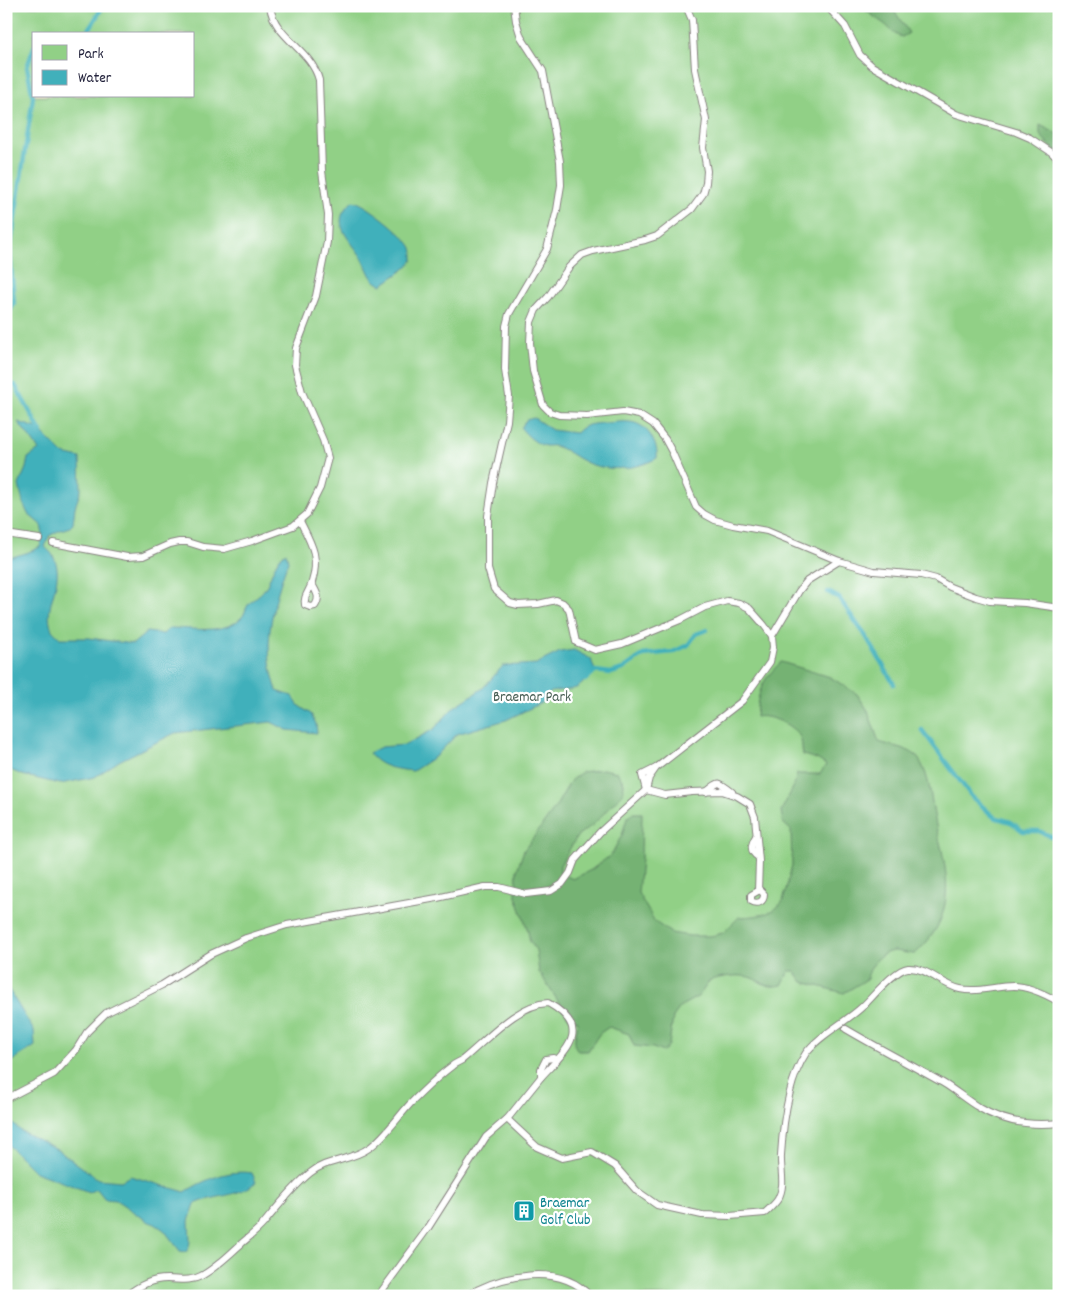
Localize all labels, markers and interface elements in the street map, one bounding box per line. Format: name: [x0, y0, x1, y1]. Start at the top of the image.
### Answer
legend: [32, 32, 195, 98]
text: Park: [78, 44, 104, 66]
text: Water: [78, 68, 112, 90]
park label: Braemar Park: [493, 687, 571, 709]
place label: Braemar Golf Club: [540, 1193, 590, 1232]
building icon: Braemar Golf Club: [512, 1199, 536, 1223]

